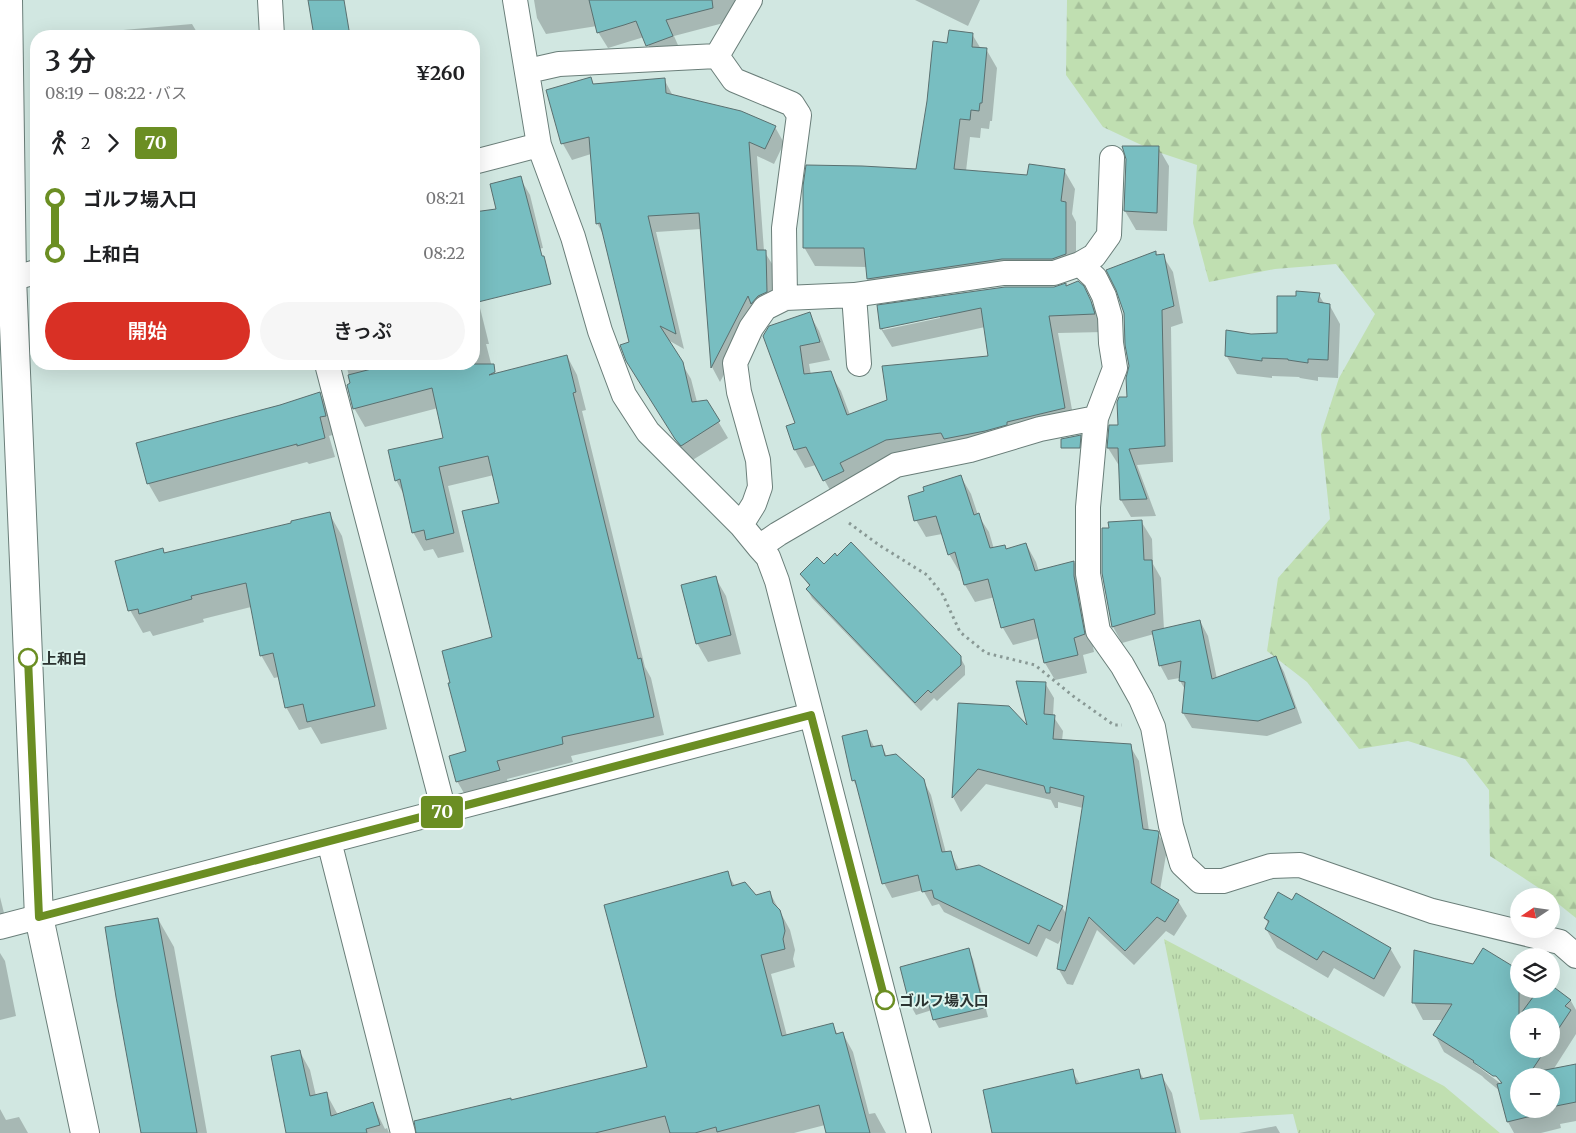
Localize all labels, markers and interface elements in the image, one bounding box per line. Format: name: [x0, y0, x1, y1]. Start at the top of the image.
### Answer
text: 3 分: [45, 43, 96, 79]
text: ¥260: [415, 61, 465, 85]
text: 08:19 – 08:22 · バス: [45, 83, 187, 103]
icon: walk: [45, 129, 73, 157]
icon: forward: [99, 129, 127, 157]
text: 70: [145, 131, 167, 154]
text: 2: [81, 133, 91, 153]
text: ゴルフ場入口: [83, 187, 197, 211]
text: 08:21: [426, 188, 465, 208]
text: 上和白: [83, 242, 140, 266]
text: 08:22: [423, 243, 465, 263]
button: 開始: [45, 302, 250, 360]
button: きっぷ: [260, 302, 465, 360]
marker: 上和白: [18, 648, 38, 668]
place label: 上和白: [42, 649, 87, 668]
line badge: 70: [420, 796, 464, 828]
text: 70: [431, 800, 453, 823]
north arrow: [1510, 888, 1560, 938]
map controls: [1510, 888, 1560, 1118]
button: layers: [1510, 948, 1560, 998]
marker: ゴルフ場入口: [875, 990, 895, 1010]
place label: ゴルフ場入口: [899, 991, 989, 1010]
button: +: [1510, 1008, 1560, 1058]
button: −: [1510, 1068, 1560, 1118]

